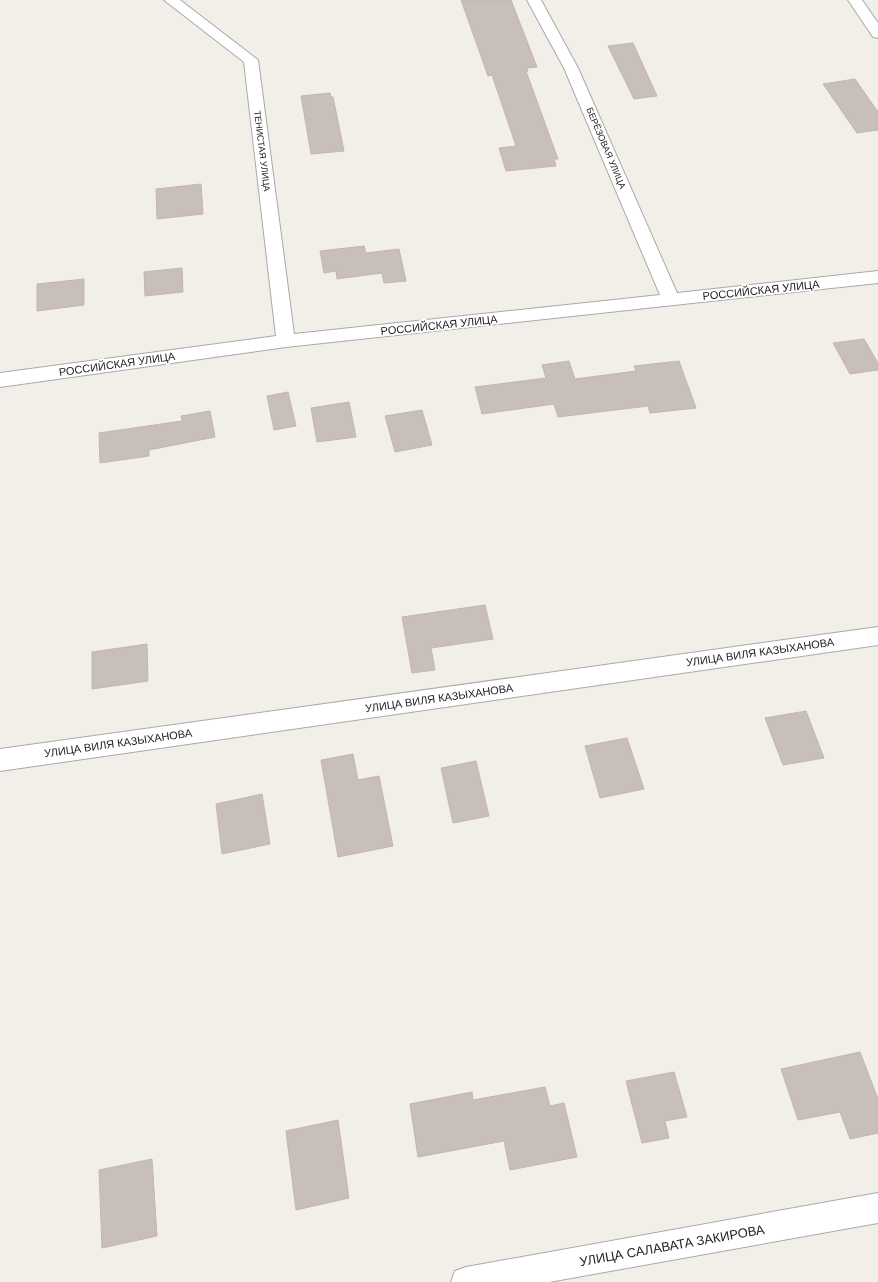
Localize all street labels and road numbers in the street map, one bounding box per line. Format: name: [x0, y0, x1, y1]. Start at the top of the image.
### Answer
street label: БЕРЁЗОВАЯ УЛИЦА: [584, 106, 628, 190]
street label: ТЕНИСТАЯ УЛИЦА: [252, 110, 272, 192]
street label: РОССИЙСКАЯ УЛИЦА: [702, 278, 821, 302]
street label: РОССИЙСКАЯ УЛИЦА: [380, 313, 499, 337]
street label: РОССИЙСКАЯ УЛИЦА: [58, 350, 177, 378]
street label: УЛИЦА ВИЛЯ КАЗЫХАНОВА: [685, 636, 835, 668]
street label: УЛИЦА ВИЛЯ КАЗЫХАНОВА: [364, 682, 514, 714]
street label: УЛИЦА ВИЛЯ КАЗЫХАНОВА: [43, 727, 193, 759]
street label: УЛИЦА САЛАВАТА ЗАКИРОВА: [579, 1222, 766, 1269]

